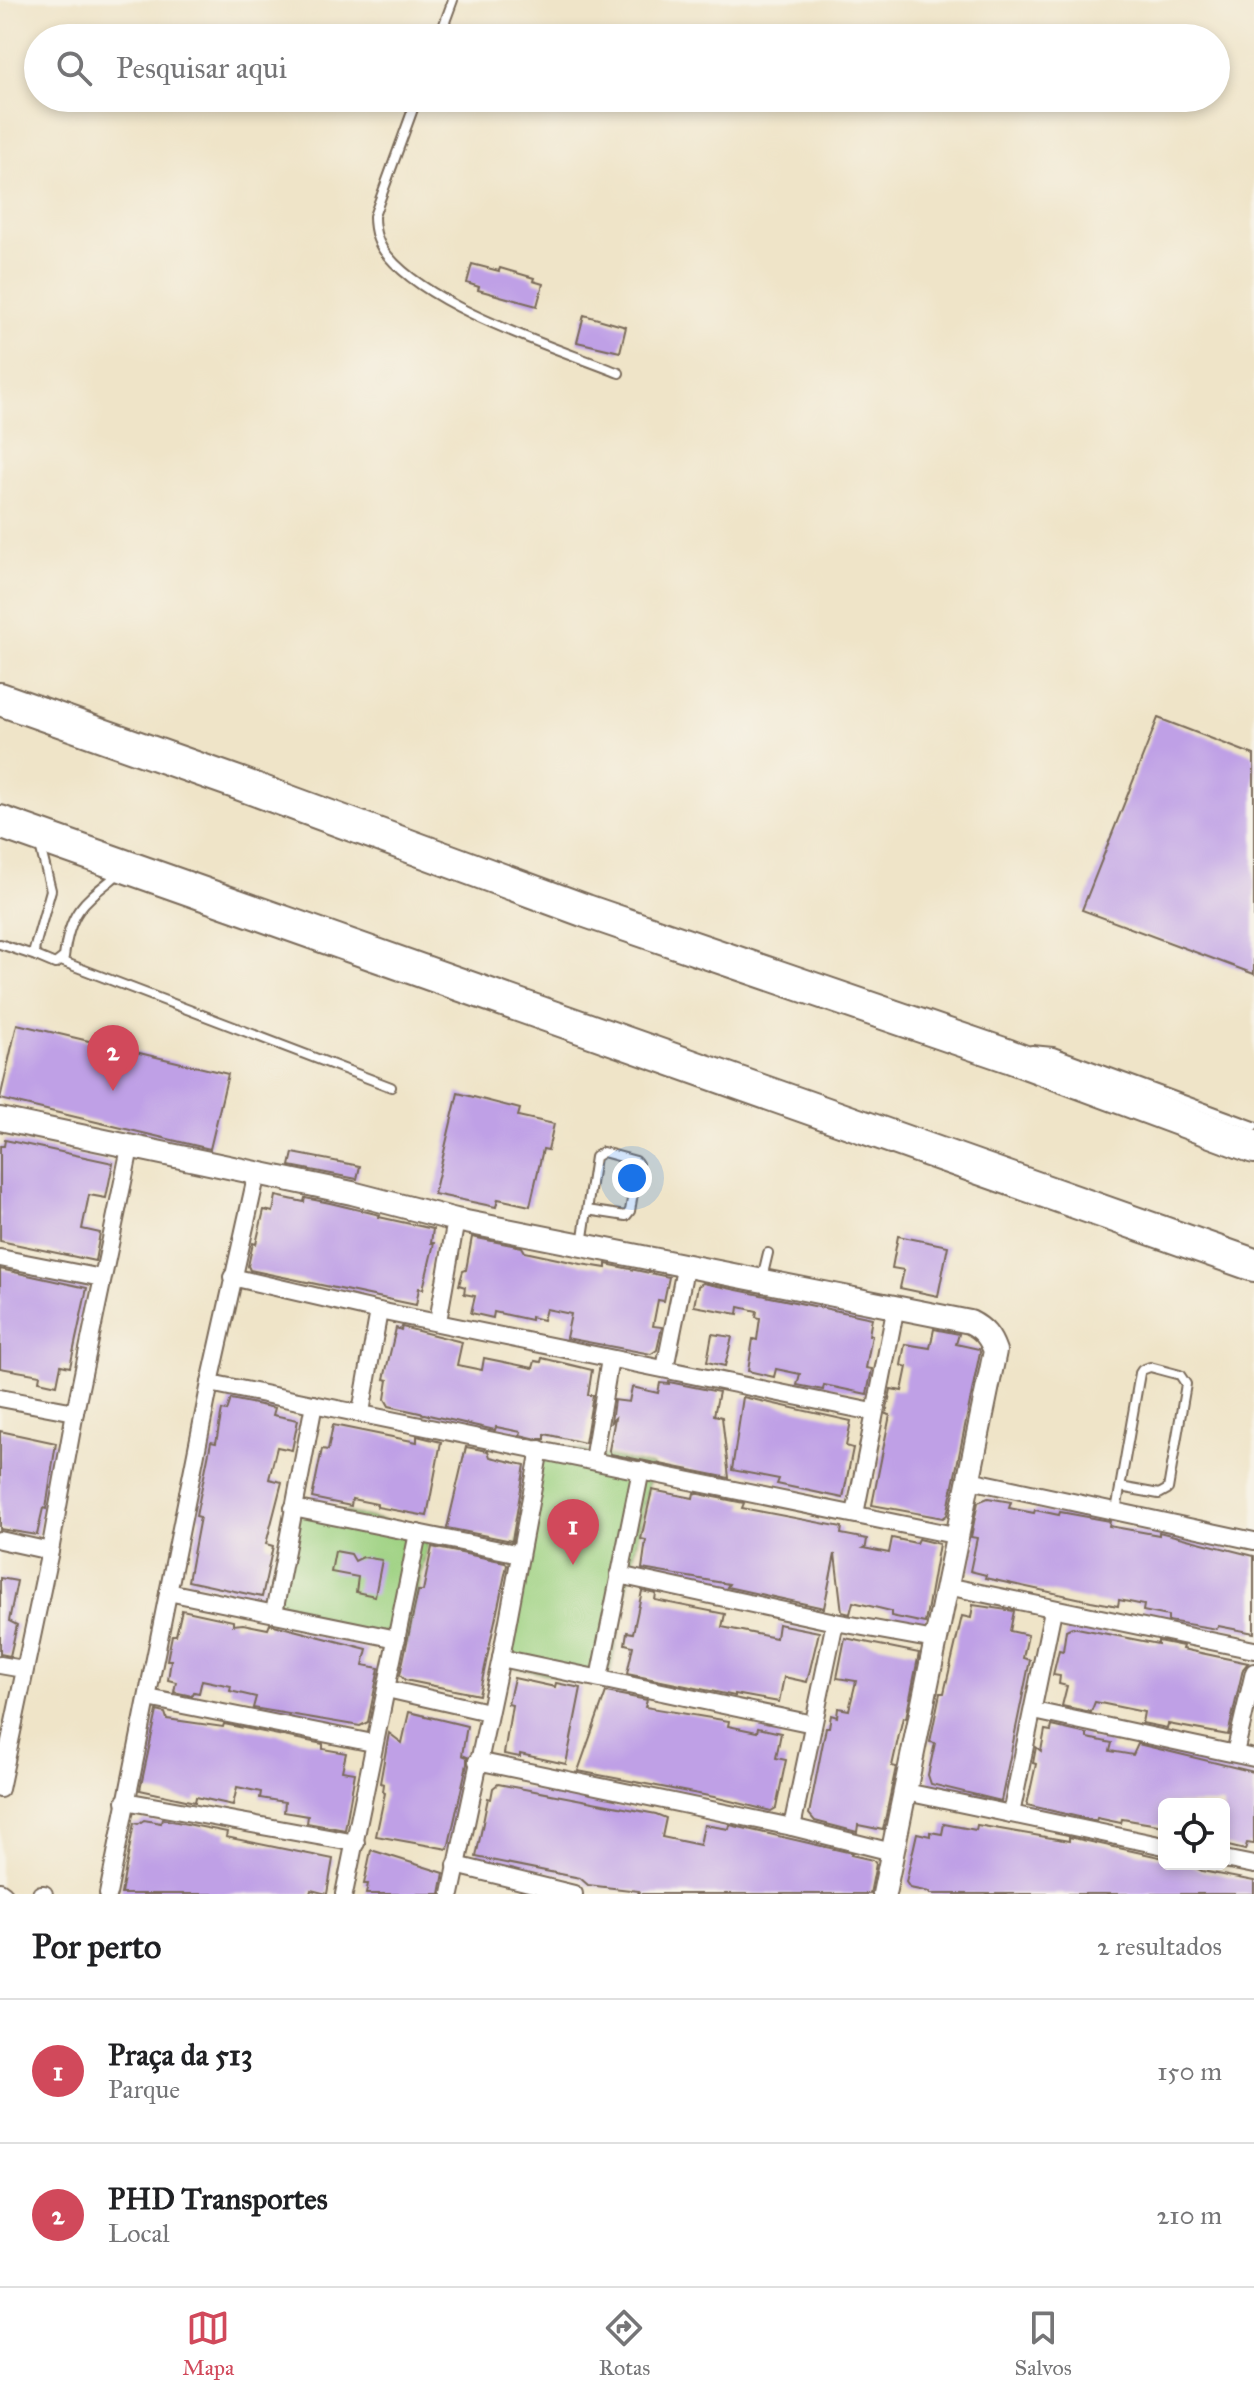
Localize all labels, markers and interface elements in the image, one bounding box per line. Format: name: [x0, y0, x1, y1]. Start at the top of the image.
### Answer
search box: [24, 24, 1230, 112]
icon: search: [52, 46, 96, 90]
text: Pesquisar aqui: [116, 50, 287, 86]
pin: 2: [87, 1025, 139, 1091]
your location: [612, 1158, 652, 1198]
pin: 1: [547, 1499, 599, 1565]
map controls: [1158, 1798, 1230, 1870]
button: locate: [1158, 1798, 1230, 1870]
text: Por perto: [32, 1926, 161, 1967]
text: 2 resultados: [1097, 1930, 1222, 1962]
text: Praça da 513: [108, 2037, 253, 2073]
text: 1: [53, 2055, 63, 2087]
text: 150 m: [1157, 2055, 1222, 2087]
text: Parque: [108, 2073, 180, 2105]
text: PHD Transportes: [108, 2181, 328, 2217]
text: 2: [52, 2199, 64, 2231]
text: 210 m: [1156, 2199, 1222, 2231]
text: Local: [108, 2217, 170, 2249]
tab: Mapa: [182, 2306, 234, 2381]
tab: Rotas: [599, 2306, 650, 2381]
tab: Salvos: [1015, 2306, 1072, 2381]

